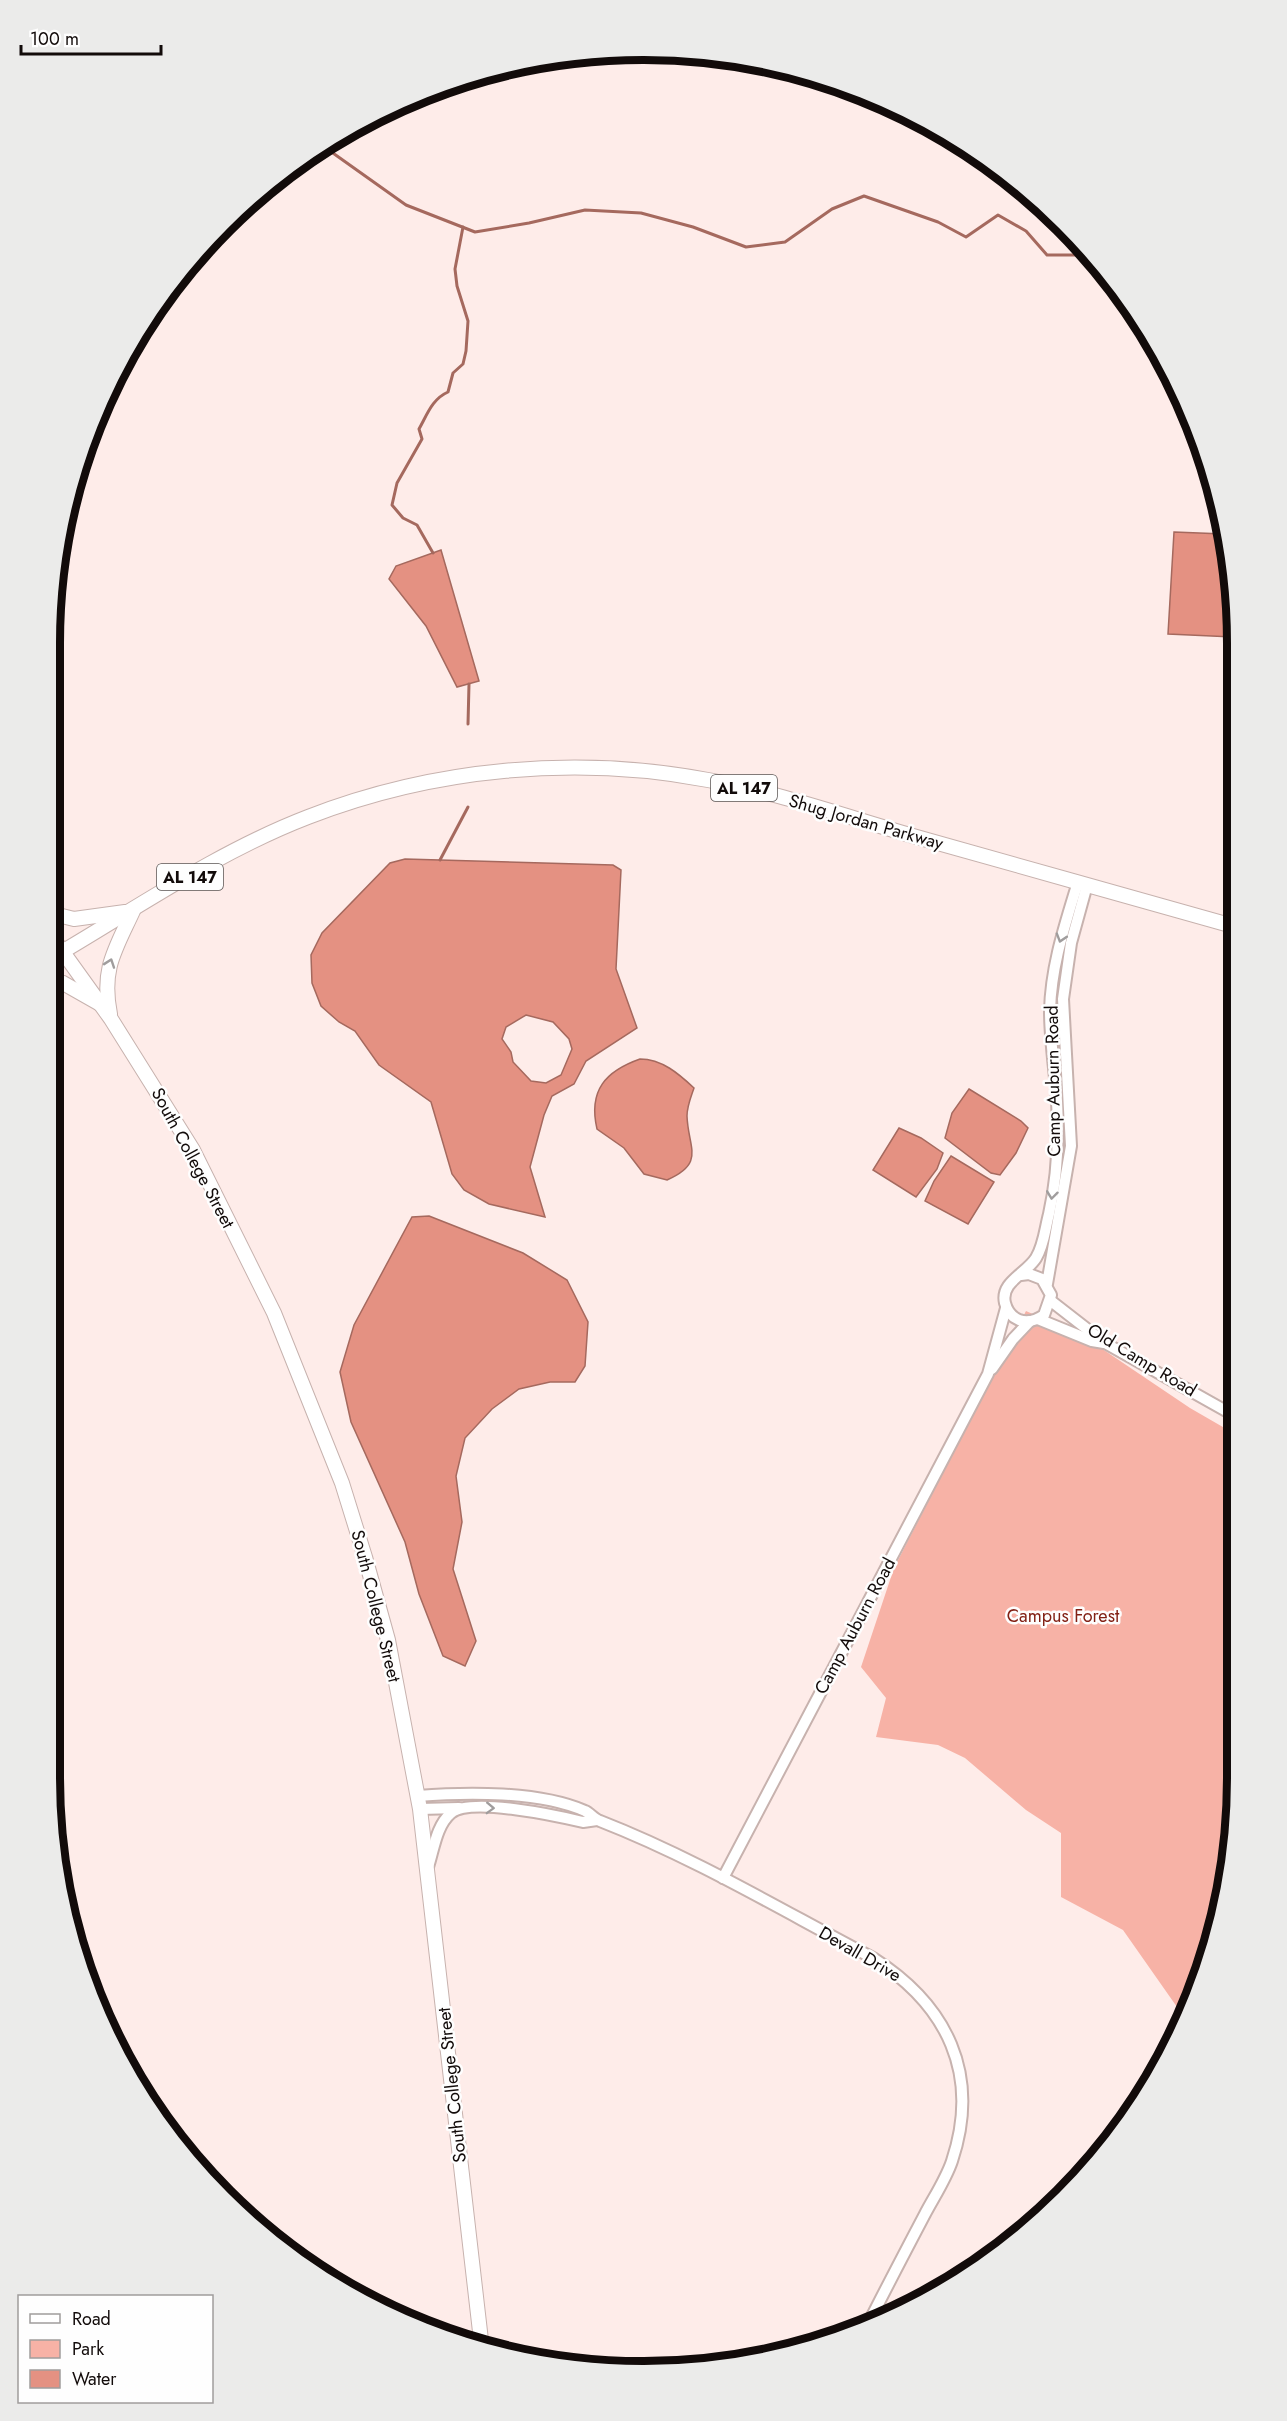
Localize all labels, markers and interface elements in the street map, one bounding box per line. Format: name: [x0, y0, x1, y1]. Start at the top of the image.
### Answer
scale bar: [21, 18, 160, 56]
text: 100 m: [30, 26, 79, 52]
road number: AL 147: [711, 775, 777, 801]
street label: Shug Jordan Parkway: [786, 788, 946, 857]
road number: AL 147: [157, 864, 223, 890]
one-way arrow: [1056, 932, 1068, 943]
one-way arrow: [103, 958, 116, 969]
street label: Camp Auburn Road: [1039, 1005, 1067, 1157]
street label: South College Street: [145, 1083, 241, 1234]
one-way arrow: [1046, 1190, 1059, 1199]
street label: Old Camp Road: [1082, 1317, 1202, 1403]
street label: South College Street: [345, 1527, 408, 1685]
street label: Camp Auburn Road: [808, 1553, 902, 1699]
park label: Campus Forest: [1007, 1603, 1120, 1629]
one-way arrow: [485, 1801, 494, 1814]
street label: Devall Drive: [814, 1920, 906, 1988]
street label: South College Street: [431, 2005, 473, 2164]
legend: [18, 2295, 213, 2403]
text: Road: [72, 2306, 111, 2332]
text: Park: [72, 2336, 104, 2362]
text: Water: [72, 2366, 117, 2392]

